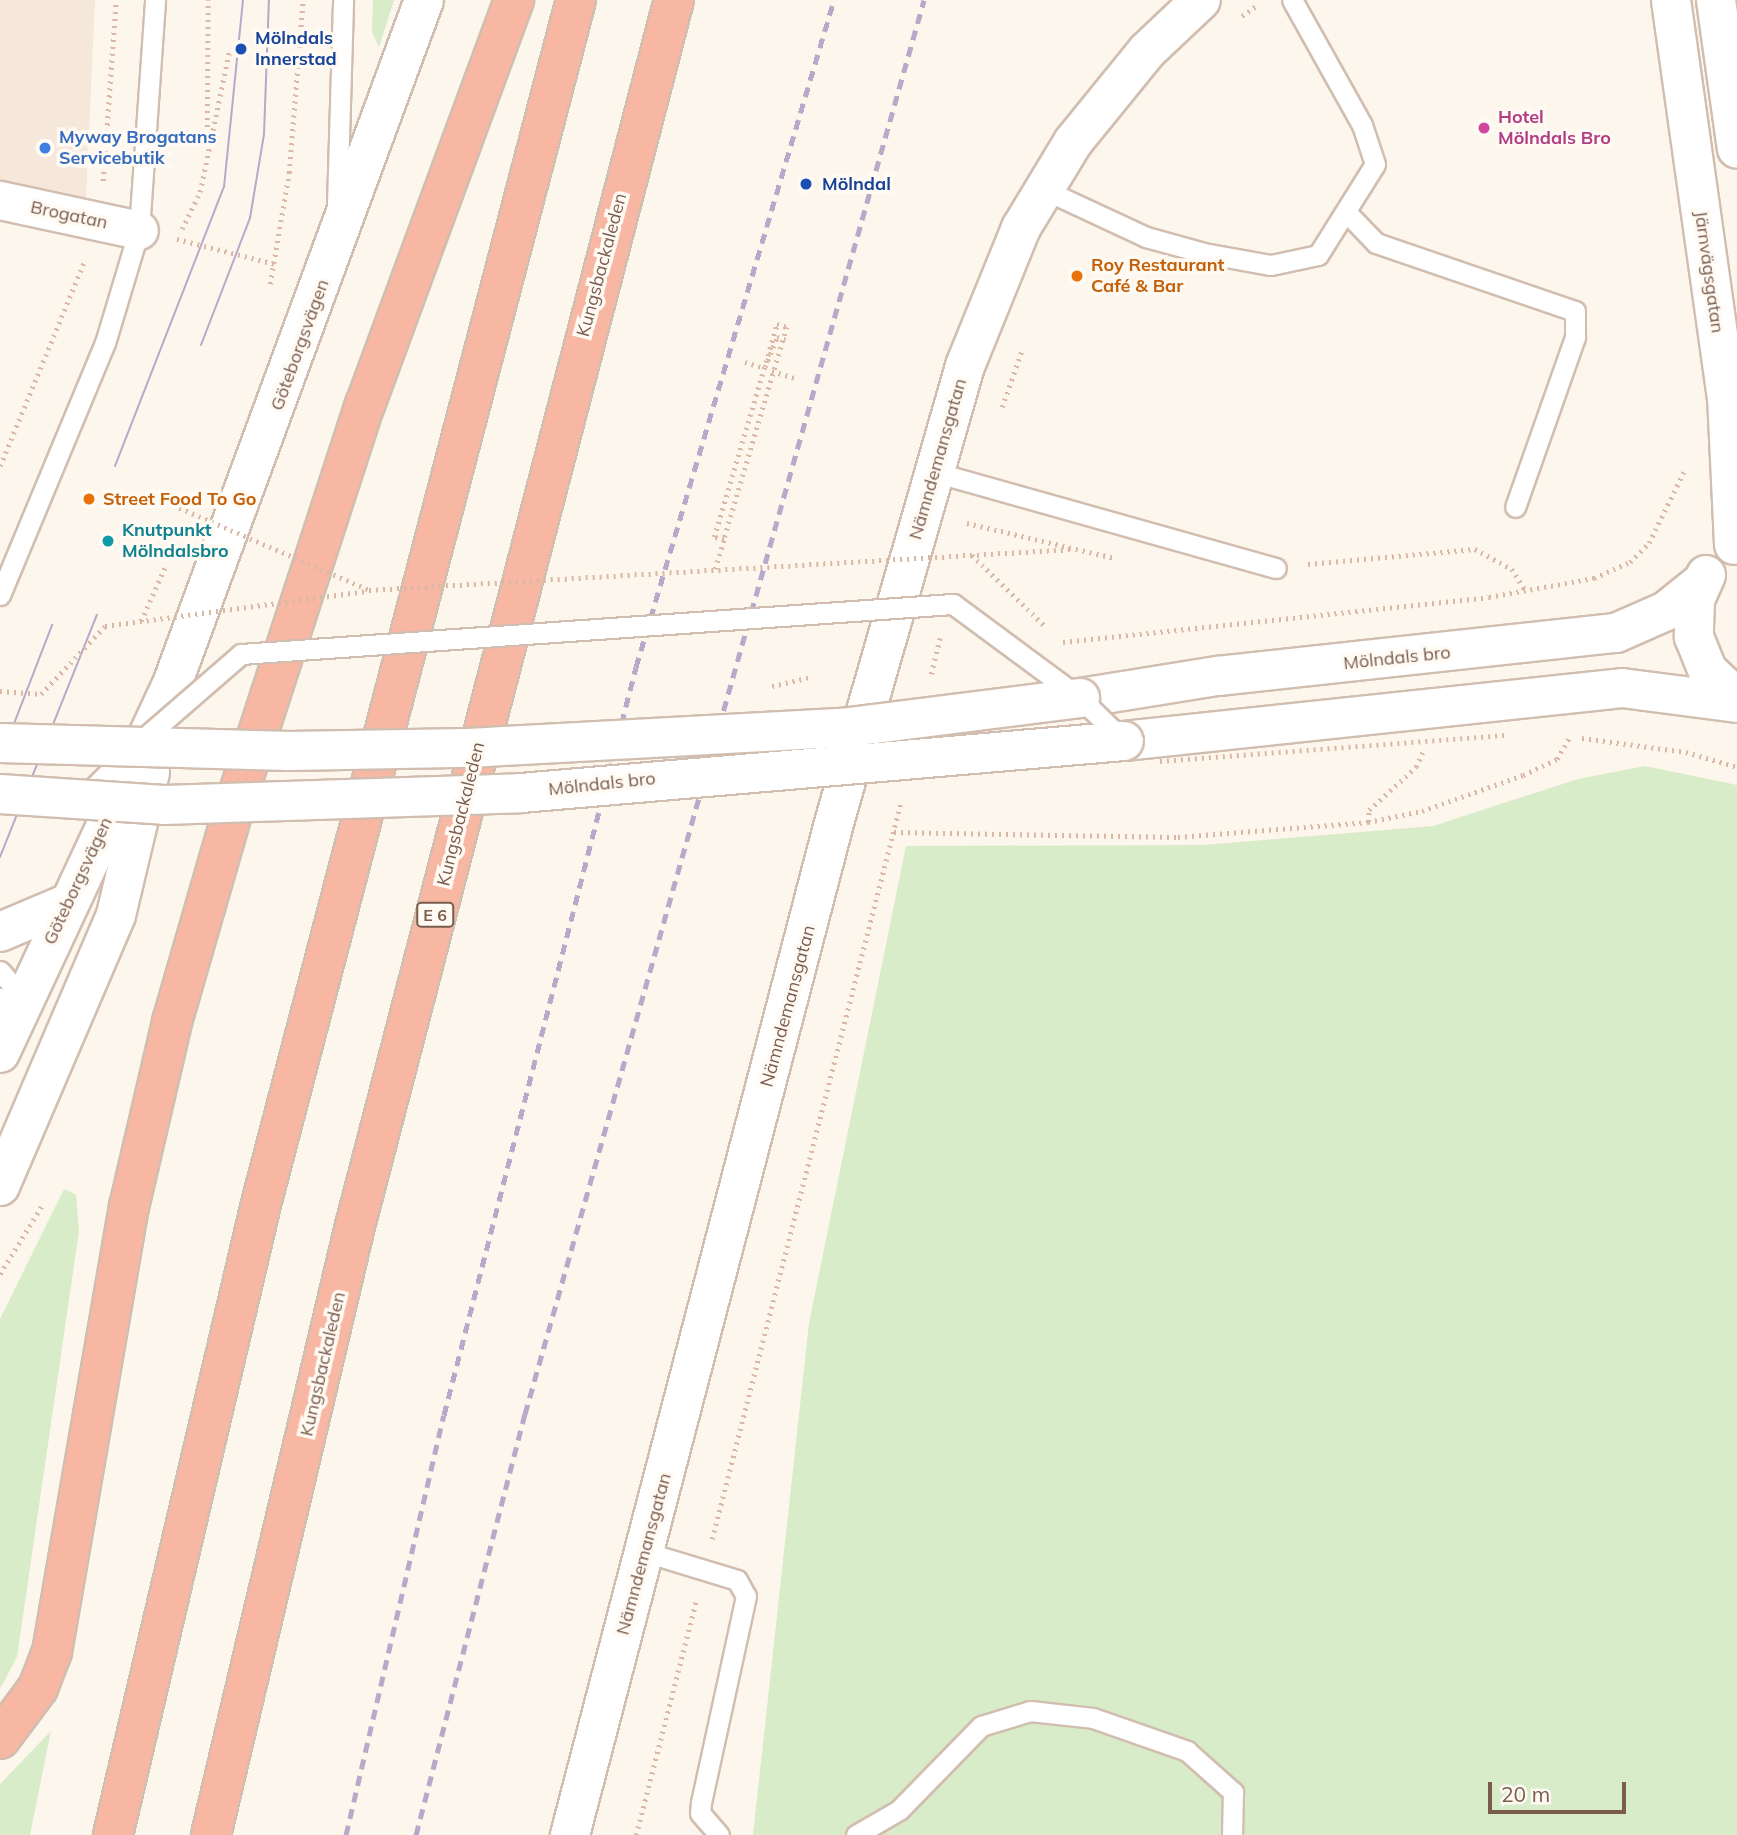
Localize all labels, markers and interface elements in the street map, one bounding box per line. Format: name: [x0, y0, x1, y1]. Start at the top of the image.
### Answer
place label: Mölndals Innerstad: [255, 28, 337, 70]
marker: Mölndals Innerstad: [233, 41, 249, 57]
place label: Hotel Mölndals Bro: [1498, 107, 1611, 150]
marker: Hotel Mölndals Bro: [1476, 120, 1492, 136]
place label: Myway Brogatans Servicebutik: [59, 127, 217, 170]
marker: Myway Brogatans Servicebutik: [37, 140, 53, 156]
place label: Mölndal: [822, 173, 891, 195]
marker: Mölndal: [796, 174, 816, 194]
street label: Kungsbackaleden: [572, 191, 632, 339]
street label: Brogatan: [28, 196, 110, 234]
street label: Järnvägsgatan: [1690, 210, 1728, 334]
place label: Roy Restaurant Café & Bar: [1091, 255, 1224, 298]
marker: Roy Restaurant Café & Bar: [1069, 268, 1085, 284]
street label: Göteborgsvägen: [266, 276, 334, 414]
street label: Nämndemansgatan: [905, 376, 971, 542]
place label: Street Food To Go: [103, 488, 256, 510]
marker: Street Food To Go: [81, 491, 97, 507]
place label: Knutpunkt Mölndalsbro: [122, 520, 229, 562]
marker: Knutpunkt Mölndalsbro: [100, 533, 116, 549]
street label: Mölndals bro: [1342, 642, 1452, 674]
street label: Kungsbackaleden: [433, 740, 489, 888]
street label: Mölndals bro: [547, 768, 657, 800]
street label: Göteborgsvägen: [39, 814, 117, 948]
road number: E 6: [416, 903, 454, 928]
street label: Nämndemansgatan: [756, 923, 820, 1089]
street label: Kungsbackaleden: [296, 1290, 350, 1438]
street label: Nämndemansgatan: [612, 1471, 676, 1637]
scale bar: [1492, 1769, 1630, 1813]
text: 20 m: [1501, 1781, 1550, 1807]

